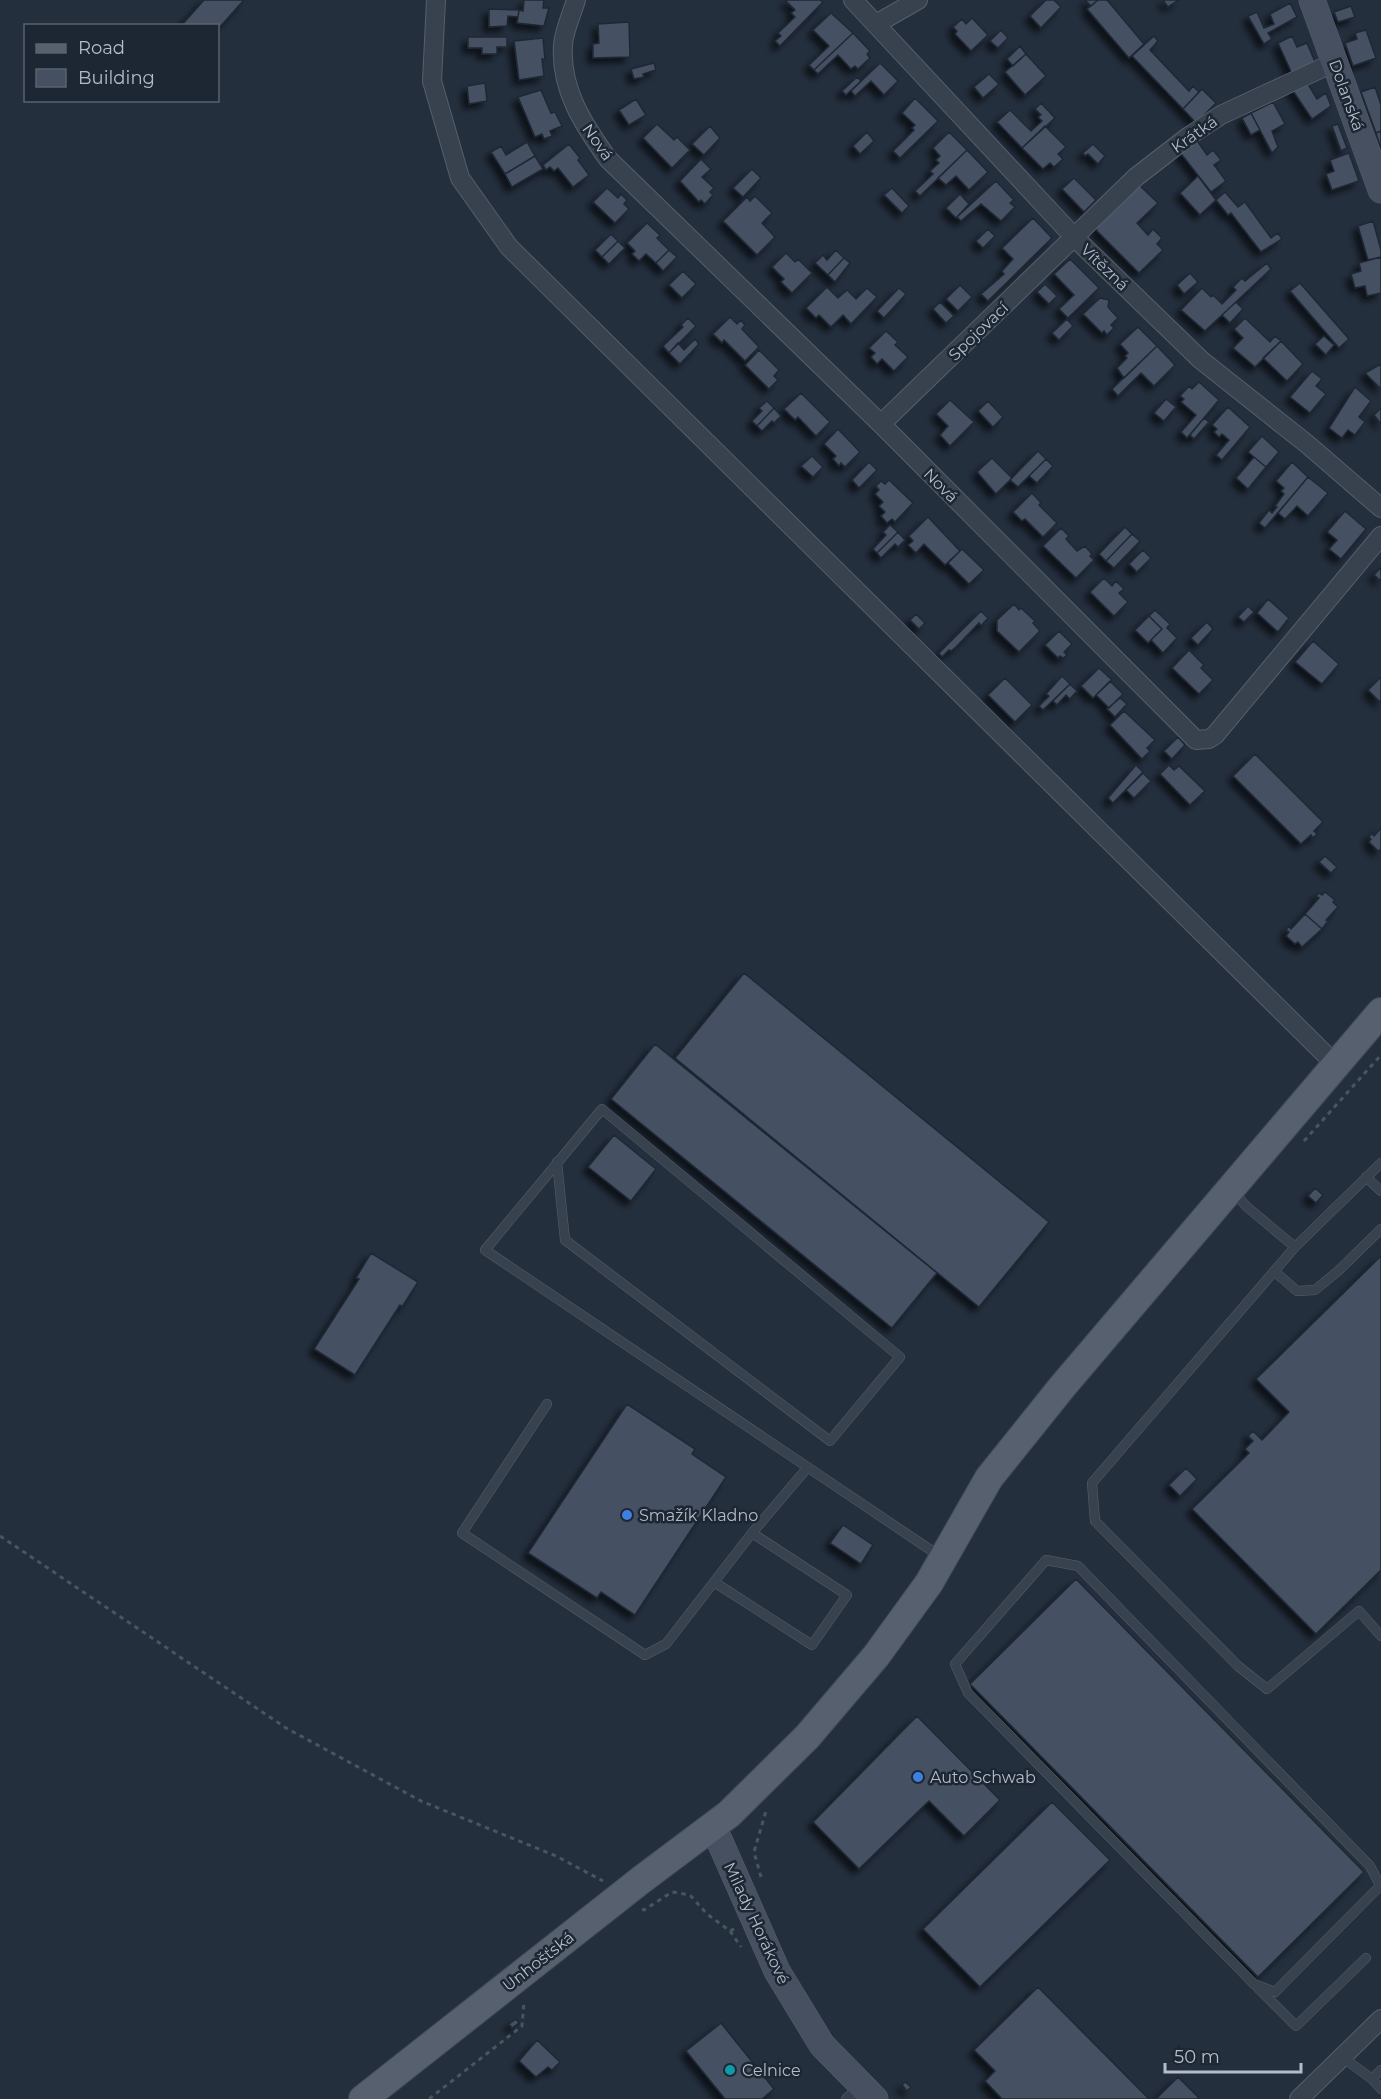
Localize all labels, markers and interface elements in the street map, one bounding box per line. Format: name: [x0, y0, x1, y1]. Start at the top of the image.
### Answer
legend: [24, 24, 219, 102]
text: Road: [78, 37, 125, 59]
street label: Dolanská: [1325, 57, 1368, 133]
text: Building: [78, 67, 155, 89]
street label: Krátká: [1168, 112, 1221, 157]
street label: Nová: [578, 120, 617, 164]
street label: Vítězná: [1077, 240, 1133, 295]
street label: Spojovací: [944, 298, 1013, 365]
street label: Nová: [920, 464, 962, 506]
place label: Smažík Kladno: [639, 1506, 758, 1525]
marker: Smažík Kladno: [620, 1508, 634, 1522]
place label: Auto Schwab: [930, 1768, 1036, 1787]
marker: Auto Schwab: [911, 1770, 925, 1784]
street label: Milady Horákové: [720, 1859, 793, 1987]
street label: Unhošťská: [499, 1928, 578, 1995]
scale bar: [1165, 2036, 1302, 2074]
text: 50 m: [1174, 2046, 1220, 2068]
place label: Celnice: [742, 2061, 801, 2080]
marker: Celnice: [723, 2063, 737, 2077]

